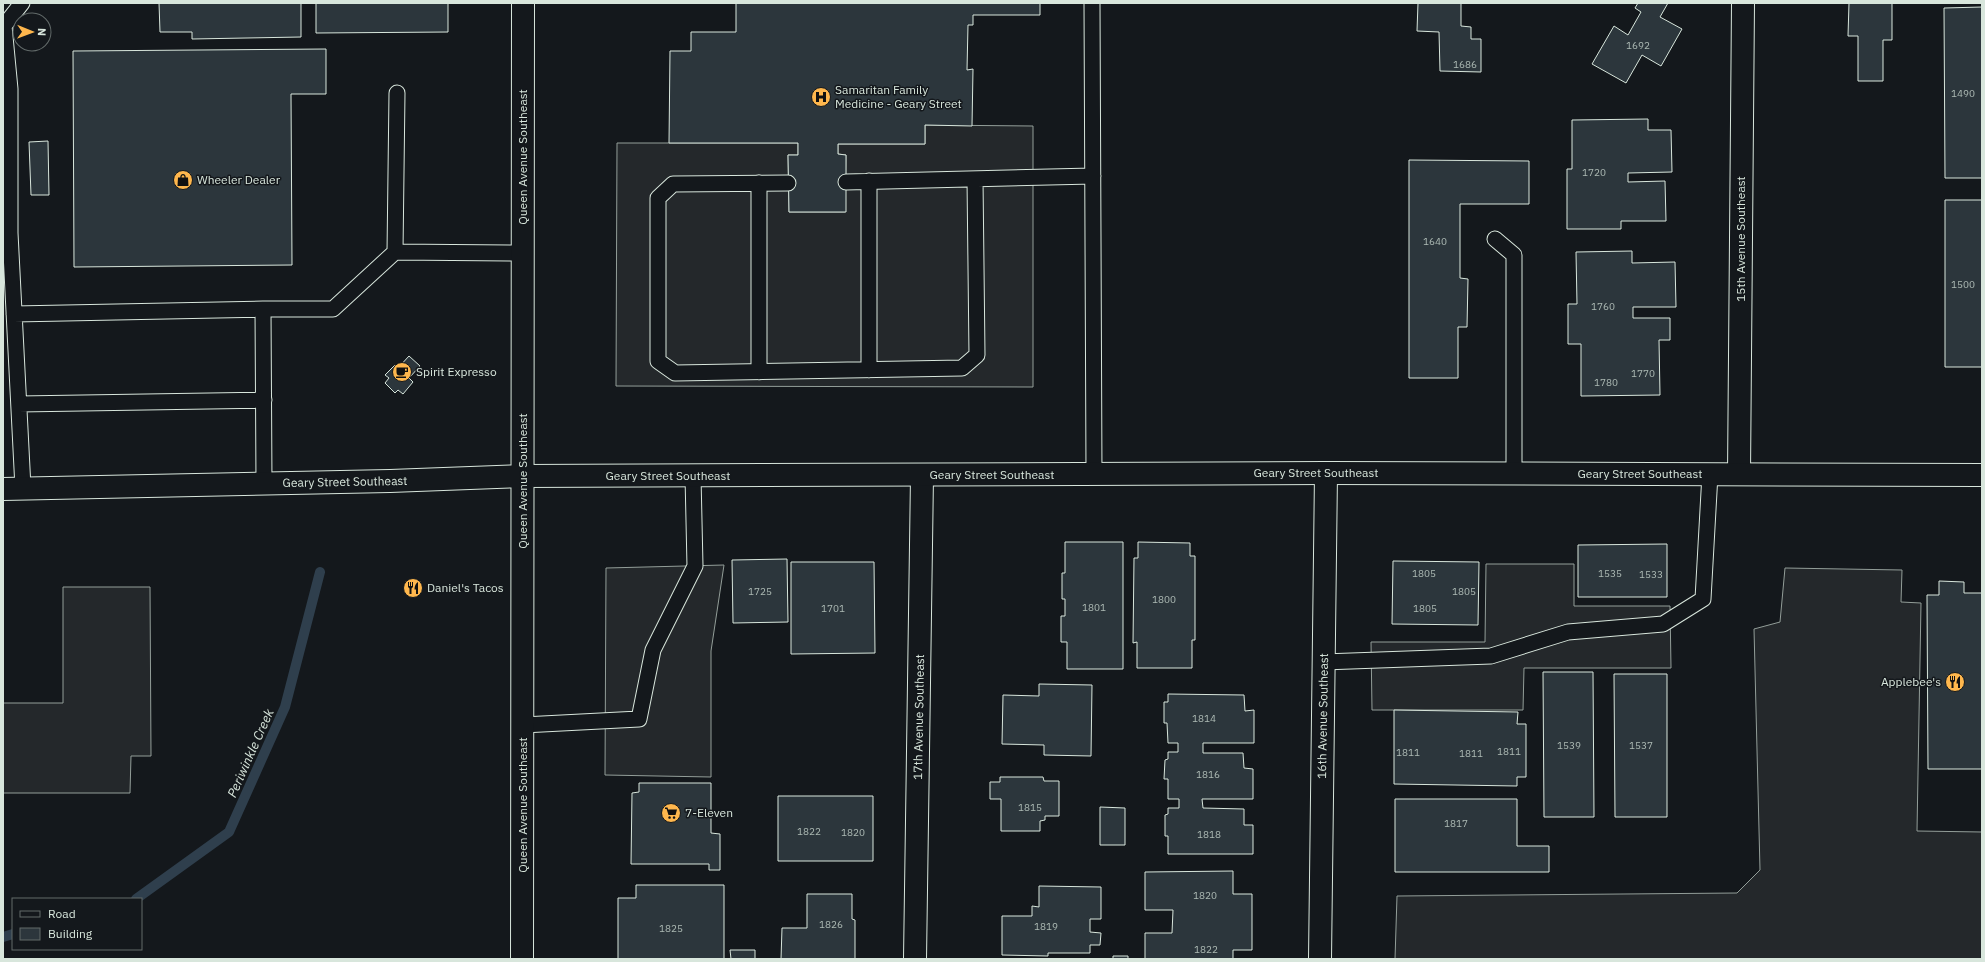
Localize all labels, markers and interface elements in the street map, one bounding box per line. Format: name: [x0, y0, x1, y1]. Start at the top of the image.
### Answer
north arrow: [12, 12, 52, 52]
text: N: [35, 28, 49, 36]
house number: 1692: [1626, 39, 1650, 52]
house number: 1686: [1453, 58, 1477, 71]
place label: Samaritan Family Medicine - Geary Street: [835, 82, 962, 111]
hospital icon: Samaritan Family Medicine - Geary Street: [810, 86, 832, 108]
house number: 1490: [1951, 87, 1975, 100]
street label: Queen Avenue Southeast: [515, 89, 530, 225]
house number: 1720: [1582, 166, 1606, 179]
shop icon: Wheeler Dealer: [172, 169, 194, 191]
place label: Wheeler Dealer: [197, 172, 281, 187]
street label: 15th Avenue Southeast: [1733, 176, 1748, 302]
house number: 1640: [1423, 235, 1447, 248]
house number: 1500: [1951, 278, 1975, 291]
house number: 1760: [1591, 300, 1615, 313]
cafe icon: Spirit Expresso: [391, 361, 413, 383]
place label: Spirit Expresso: [416, 364, 497, 379]
house number: 1770: [1631, 367, 1655, 380]
house number: 1780: [1594, 376, 1618, 389]
street label: Queen Avenue Southeast: [515, 413, 530, 549]
street label: Geary Street Southeast: [1254, 465, 1378, 480]
street label: Geary Street Southeast: [1578, 466, 1702, 481]
street label: Geary Street Southeast: [930, 467, 1054, 482]
street label: Geary Street Southeast: [606, 468, 730, 483]
street label: Geary Street Southeast: [282, 473, 408, 490]
house number: 1805: [1412, 567, 1436, 580]
house number: 1535: [1598, 567, 1622, 580]
house number: 1533: [1639, 568, 1663, 581]
restaurant icon: Daniel's Tacos: [402, 577, 424, 599]
place label: Daniel's Tacos: [427, 580, 504, 595]
house number: 1725: [748, 585, 772, 598]
house number: 1805: [1452, 585, 1476, 598]
house number: 1800: [1152, 593, 1176, 606]
house number: 1801: [1082, 601, 1106, 614]
house number: 1701: [821, 602, 845, 615]
house number: 1805: [1413, 602, 1437, 615]
street label: 16th Avenue Southeast: [1314, 653, 1331, 779]
street label: 17th Avenue Southeast: [910, 654, 927, 780]
restaurant icon: Applebee's: [1944, 671, 1966, 693]
place label: Applebee's: [1881, 674, 1941, 689]
water label: Periwinkle Creek: [223, 706, 278, 800]
house number: 1814: [1192, 712, 1216, 725]
street label: Queen Avenue Southeast: [515, 737, 530, 873]
house number: 1539: [1557, 739, 1581, 752]
house number: 1537: [1629, 739, 1653, 752]
house number: 1811: [1497, 745, 1521, 758]
house number: 1811: [1396, 746, 1420, 759]
house number: 1811: [1459, 747, 1483, 760]
house number: 1816: [1196, 768, 1220, 781]
house number: 1815: [1018, 801, 1042, 814]
supermarket icon: 7-Eleven: [660, 802, 682, 824]
place label: 7-Eleven: [685, 805, 733, 820]
house number: 1817: [1444, 817, 1468, 830]
house number: 1822: [797, 825, 821, 838]
house number: 1820: [841, 826, 865, 839]
house number: 1818: [1197, 828, 1221, 841]
house number: 1820: [1193, 889, 1217, 902]
legend: [12, 898, 142, 950]
text: Road: [48, 906, 76, 921]
house number: 1826: [819, 918, 843, 931]
house number: 1819: [1034, 920, 1058, 933]
house number: 1825: [659, 922, 683, 935]
text: Building: [48, 926, 93, 941]
house number: 1822: [1194, 943, 1218, 956]

